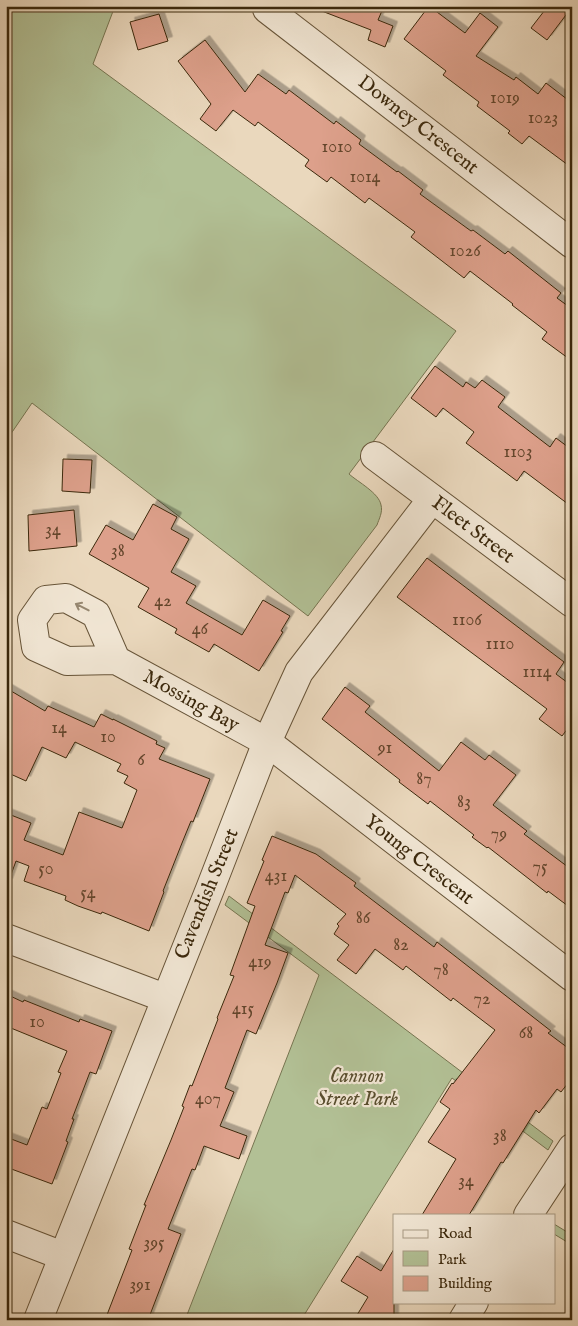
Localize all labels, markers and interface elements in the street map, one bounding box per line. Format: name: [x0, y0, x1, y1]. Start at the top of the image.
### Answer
street label: Downey Crescent: [352, 70, 484, 180]
house number: 1019: [490, 87, 520, 110]
house number: 1023: [528, 107, 558, 130]
house number: 1010: [322, 136, 352, 159]
house number: 1014: [350, 166, 381, 189]
house number: 1026: [449, 240, 481, 263]
house number: 1103: [504, 441, 532, 464]
street label: Fleet Street: [427, 491, 520, 569]
house number: 34: [45, 519, 61, 542]
house number: 38: [111, 540, 125, 563]
house number: 42: [154, 590, 172, 613]
one-way arrow: [75, 602, 90, 611]
house number: 1106: [452, 609, 482, 632]
house number: 46: [192, 618, 209, 641]
house number: 1110: [486, 633, 514, 656]
house number: 1114: [523, 661, 552, 684]
street label: Mossing Bay: [139, 664, 244, 738]
house number: 14: [51, 717, 67, 740]
house number: 10: [100, 726, 116, 749]
house number: 91: [377, 737, 392, 760]
house number: 6: [137, 749, 145, 772]
house number: 87: [416, 768, 432, 791]
house number: 83: [457, 791, 471, 814]
street label: Young Crescent: [359, 809, 479, 911]
house number: 79: [491, 823, 507, 846]
street label: Cavendish Street: [169, 825, 245, 963]
house number: 75: [533, 856, 548, 879]
house number: 50: [38, 858, 54, 881]
house number: 431: [265, 865, 287, 888]
house number: 54: [80, 882, 96, 905]
house number: 86: [356, 907, 371, 930]
house number: 82: [393, 934, 409, 957]
house number: 419: [248, 951, 272, 974]
house number: 78: [433, 959, 449, 982]
house number: 72: [474, 988, 490, 1011]
house number: 415: [232, 998, 254, 1021]
house number: 10: [29, 1011, 45, 1034]
house number: 68: [519, 1022, 533, 1045]
park label: Cannon Street Park: [316, 1064, 398, 1112]
house number: 407: [195, 1088, 221, 1111]
house number: 38: [493, 1125, 507, 1148]
house number: 34: [458, 1170, 474, 1193]
legend: [393, 1214, 556, 1304]
text: Road: [438, 1224, 473, 1243]
house number: 395: [143, 1232, 165, 1255]
text: Park: [438, 1250, 468, 1269]
house number: 391: [129, 1274, 151, 1297]
text: Building: [438, 1274, 493, 1293]

